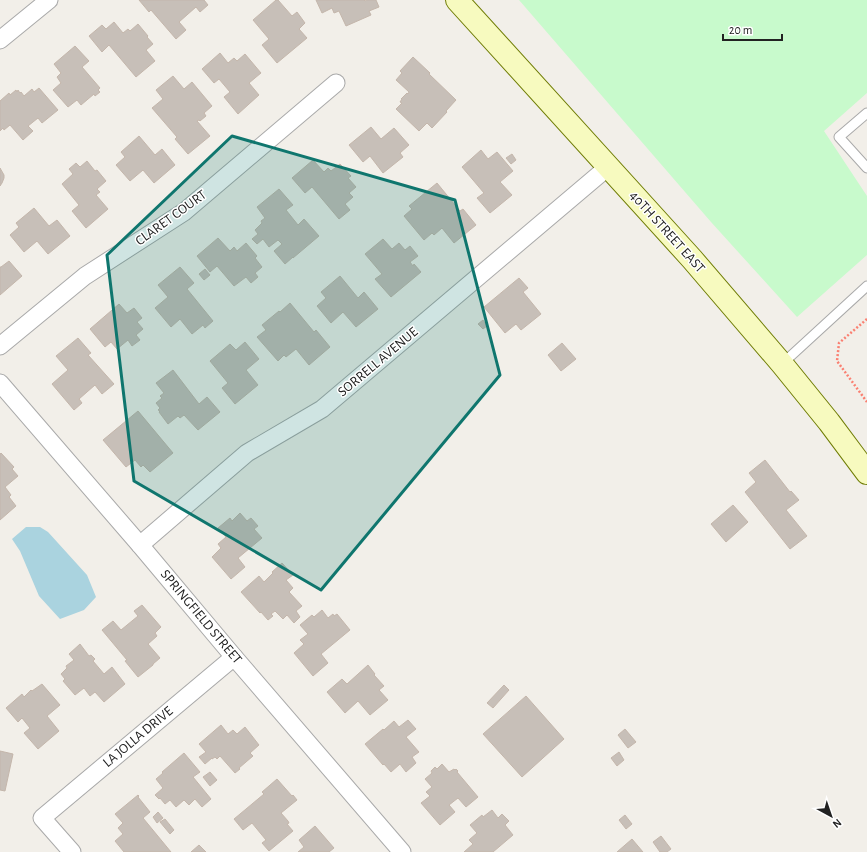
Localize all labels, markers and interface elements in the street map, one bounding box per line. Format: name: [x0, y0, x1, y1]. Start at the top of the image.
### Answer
scale bar: [723, 16, 782, 42]
text: 20 m: [729, 24, 752, 36]
street label: CLARET COURT: [133, 188, 209, 248]
street label: 40TH STREET EAST: [627, 188, 707, 276]
street label: SORRELL AVENUE: [335, 325, 421, 399]
street label: SPRINGFIELD STREET: [158, 567, 244, 667]
street label: LA JOLLA DRIVE: [100, 704, 176, 770]
north arrow: [811, 796, 851, 836]
text: N: [831, 817, 844, 830]

